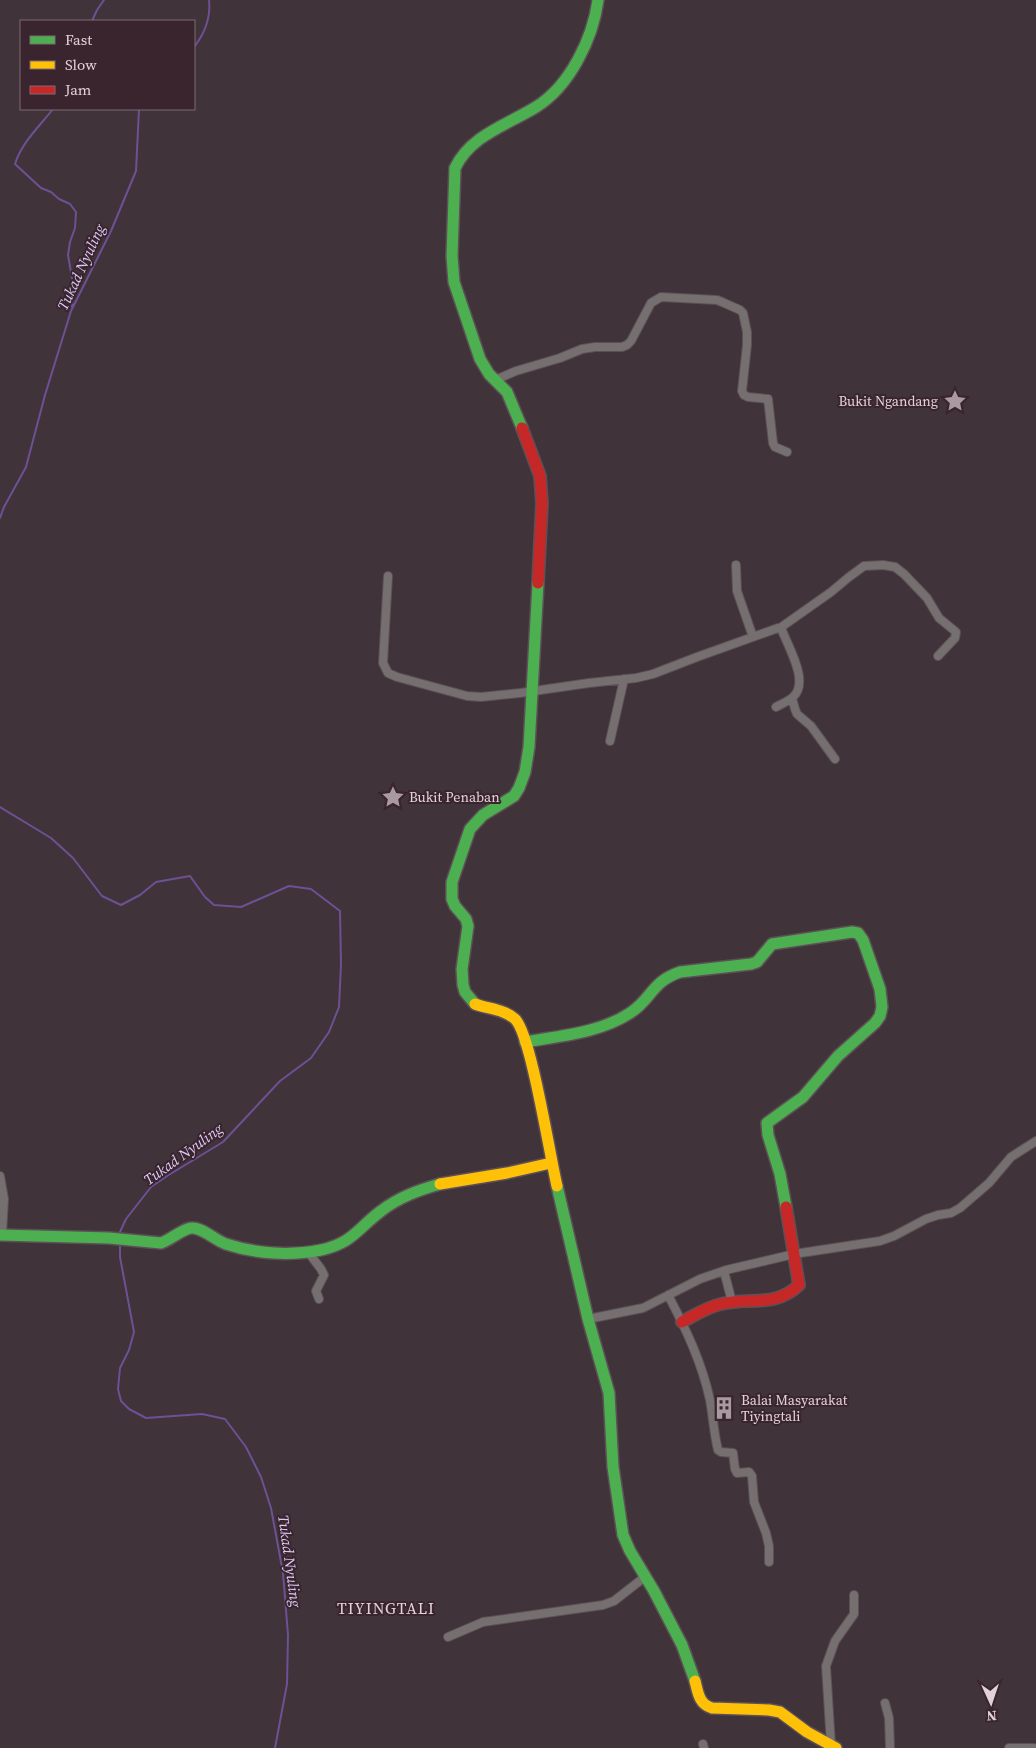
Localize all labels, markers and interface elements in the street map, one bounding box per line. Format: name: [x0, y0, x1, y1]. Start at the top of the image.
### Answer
legend: [20, 20, 195, 110]
text: Fast: [65, 29, 92, 50]
text: Slow: [65, 54, 97, 75]
text: Jam: [64, 79, 92, 100]
water label: Tukad Nyuling: [52, 220, 111, 314]
place icon: Bukit Ngandang: [942, 388, 968, 414]
place label: Bukit Ngandang: [839, 391, 938, 411]
place icon: Bukit Penaban: [380, 784, 406, 810]
place label: Bukit Penaban: [409, 787, 500, 807]
water label: Tukad Nyuling: [139, 1118, 227, 1190]
place label: Balai Masyarakat Tiyingtali: [741, 1390, 848, 1426]
building icon: Balai Masyarakat Tiyingtali: [711, 1395, 737, 1421]
water label: Tukad Nyuling: [273, 1513, 307, 1609]
district label: TIYINGTALI: [337, 1597, 435, 1619]
north arrow: [966, 1678, 1016, 1728]
text: N: [986, 1706, 997, 1726]

